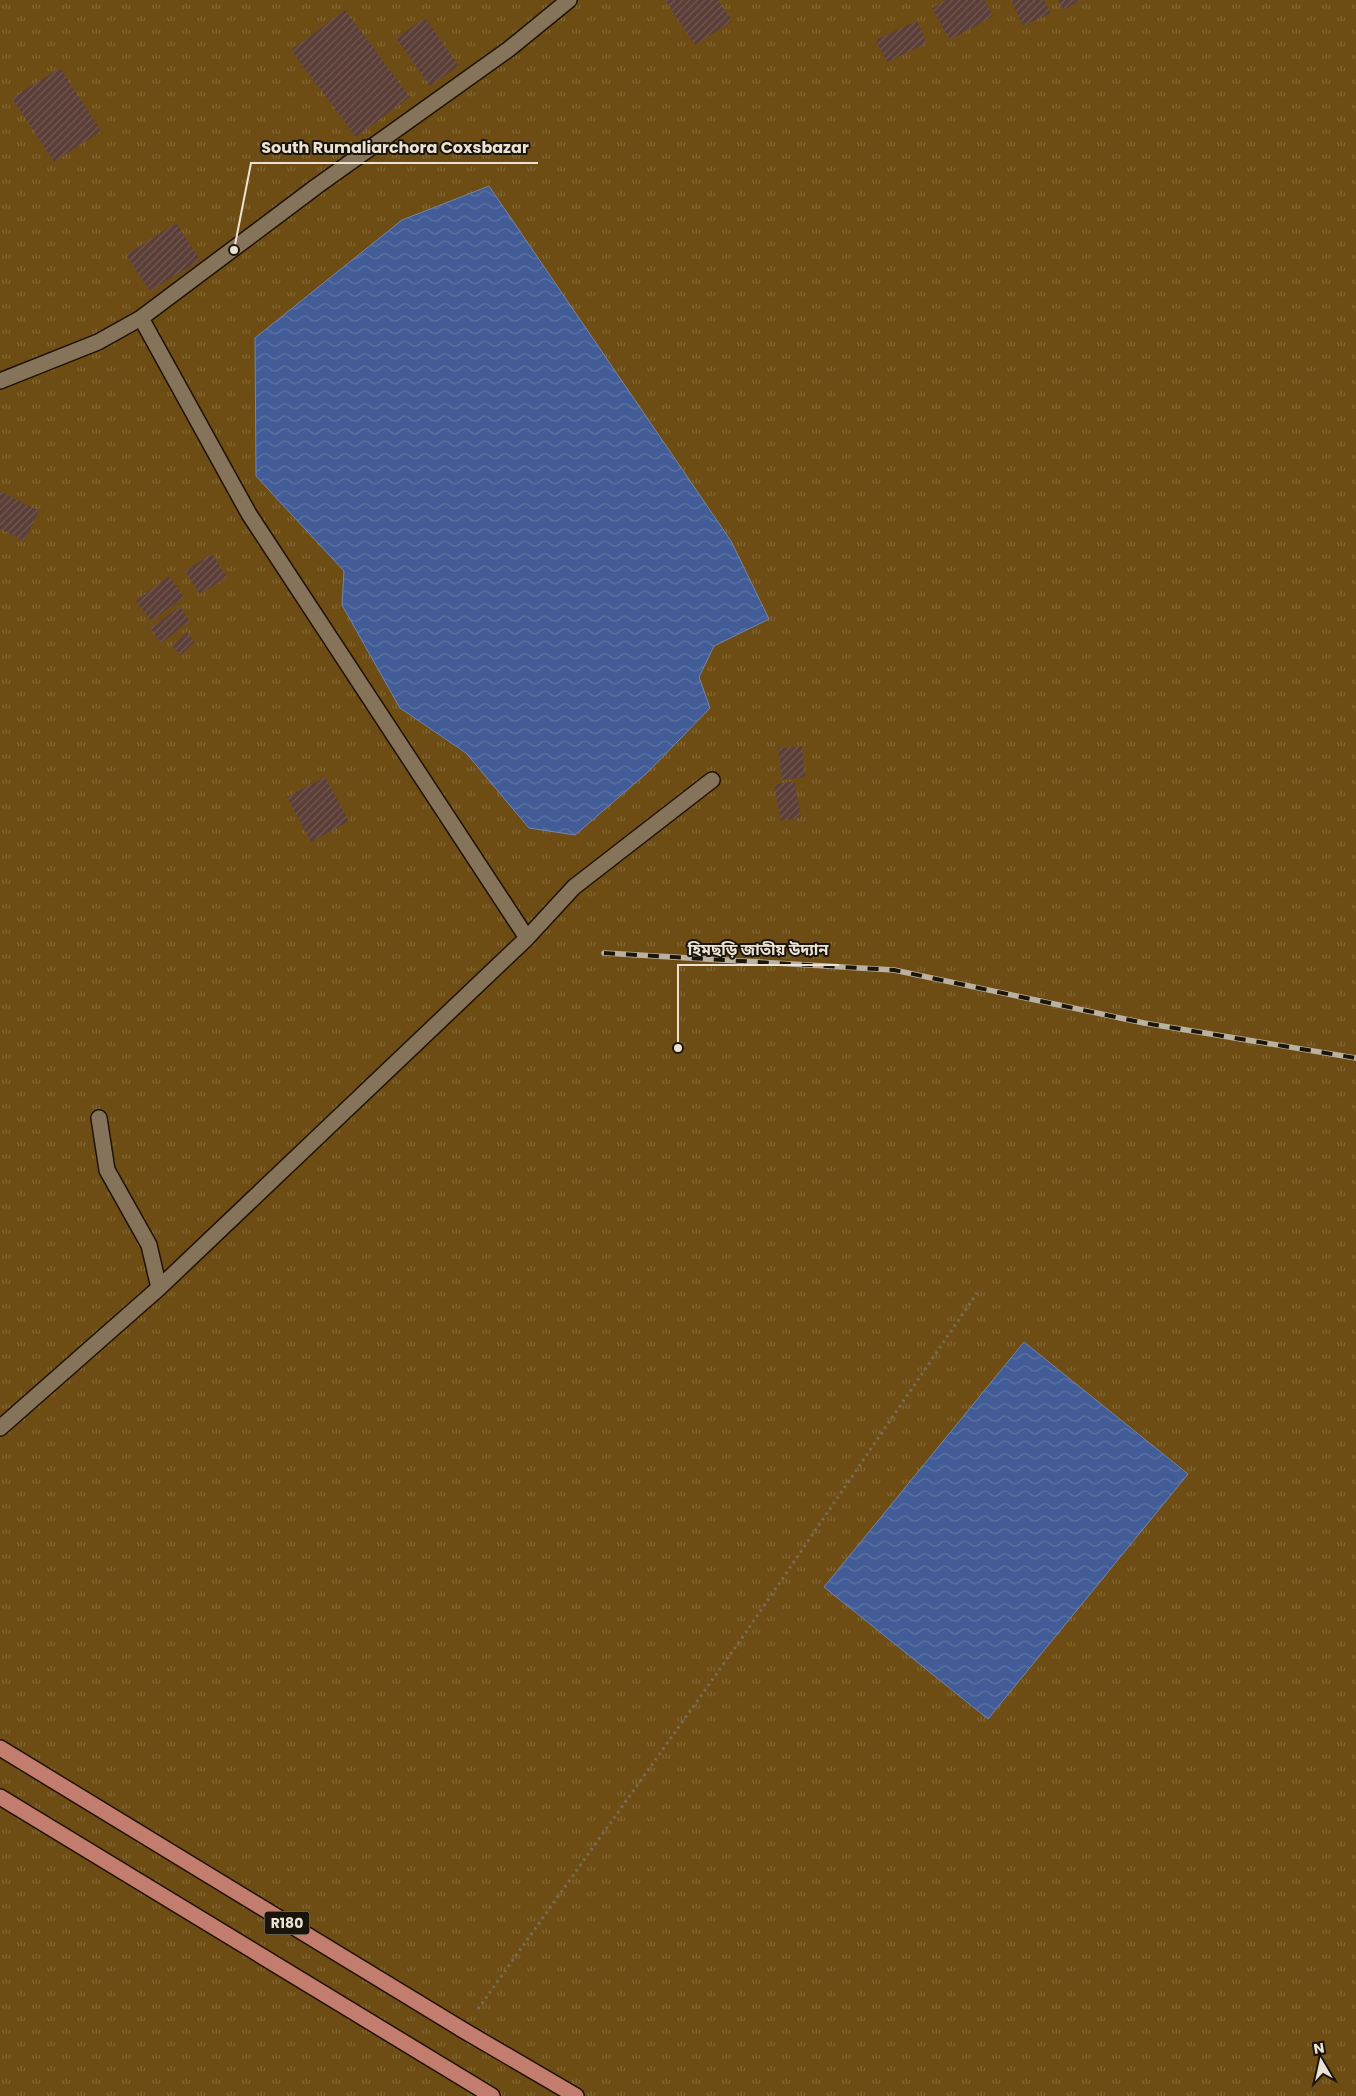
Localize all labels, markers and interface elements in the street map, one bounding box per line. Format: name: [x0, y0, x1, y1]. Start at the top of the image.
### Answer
callout: South Rumaliarchora Coxsbazar: [251, 132, 538, 163]
text: South Rumaliarchora Coxsbazar: [261, 136, 529, 159]
callout: হিমছড়ি জাতীয় উদ্যান: [678, 934, 839, 965]
text: হিমছড়ি জাতীয় উদ্যান: [687, 938, 829, 961]
road number: R180: [264, 1912, 310, 1935]
north arrow: [1296, 2036, 1346, 2086]
text: N: [1312, 2037, 1326, 2059]

